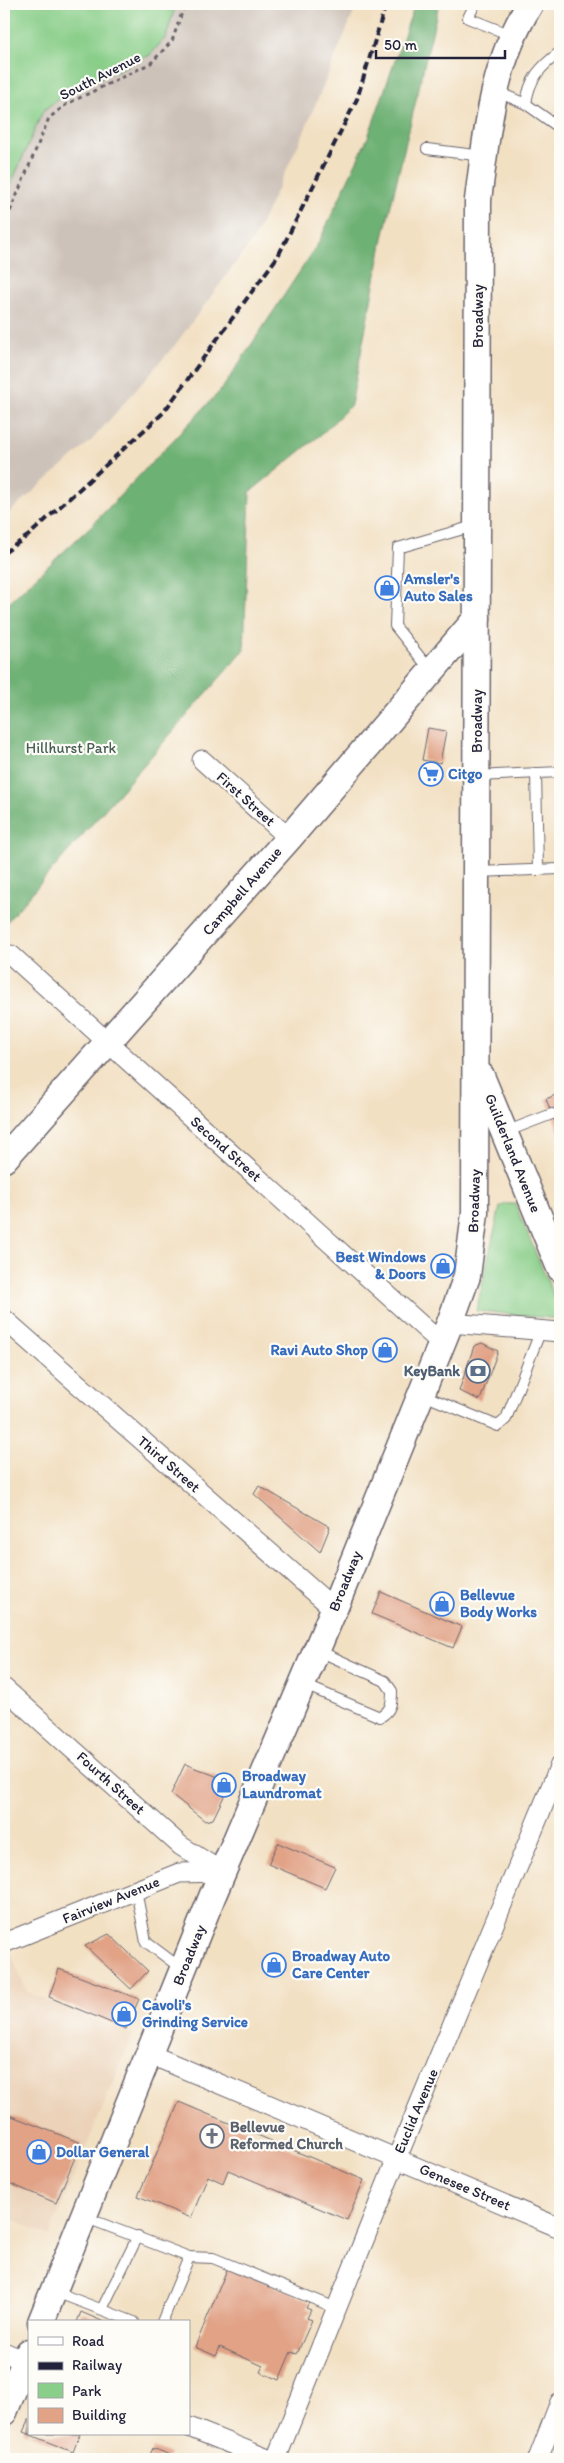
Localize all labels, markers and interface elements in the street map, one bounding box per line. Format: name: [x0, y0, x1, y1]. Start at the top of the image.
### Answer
scale bar: [376, 28, 505, 60]
text: 50 m: [384, 36, 417, 54]
street label: South Avenue: [56, 48, 144, 104]
street label: Broadway: [469, 284, 487, 348]
place label: Amsler's Auto Sales: [403, 570, 473, 605]
shop icon: Amsler's Auto Sales: [374, 575, 400, 601]
street label: Broadway: [468, 689, 486, 753]
park label: Hillhurst Park: [26, 739, 117, 757]
supermarket icon: Citgo: [418, 761, 444, 787]
place label: Citgo: [448, 765, 483, 784]
street label: First Street: [213, 768, 279, 830]
street label: Campbell Avenue: [198, 843, 286, 939]
street label: Guilderland Avenue: [481, 1091, 545, 1215]
street label: Second Street: [187, 1112, 266, 1186]
street label: Broadway: [464, 1169, 484, 1233]
place label: Best Windows & Doors: [335, 1248, 426, 1283]
shop icon: Best Windows & Doors: [430, 1253, 456, 1279]
shop icon: Ravi Auto Shop: [372, 1337, 398, 1363]
place label: Ravi Auto Shop: [270, 1341, 368, 1360]
bank icon: KeyBank: [465, 1358, 491, 1384]
place label: KeyBank: [404, 1362, 460, 1381]
street label: Third Street: [134, 1432, 204, 1496]
street label: Broadway: [325, 1548, 365, 1614]
place label: Bellevue Body Works: [460, 1586, 537, 1622]
shop icon: Bellevue Body Works: [429, 1591, 455, 1617]
street label: Fourth Street: [73, 1748, 149, 1819]
place label: Broadway Laundromat: [242, 1767, 322, 1802]
shop icon: Broadway Laundromat: [211, 1772, 237, 1798]
street label: Fairview Avenue: [60, 1872, 162, 1928]
street label: Broadway: [169, 1922, 209, 1988]
place label: Broadway Auto Care Center: [292, 1947, 391, 1982]
shop icon: Broadway Auto Care Center: [261, 1952, 287, 1978]
place label: Cavoli's Grinding Service: [142, 1996, 248, 2032]
shop icon: Cavoli's Grinding Service: [111, 2001, 137, 2027]
street label: Euclid Avenue: [390, 2066, 442, 2156]
place label: Bellevue Reformed Church: [230, 2118, 343, 2153]
church icon: Bellevue Reformed Church: [199, 2123, 225, 2149]
shop icon: Dollar General: [26, 2139, 52, 2165]
place label: Dollar General: [56, 2143, 150, 2161]
street label: Genesee Street: [417, 2160, 514, 2214]
legend: [28, 2320, 190, 2436]
text: Road: [72, 2332, 105, 2350]
text: Railway: [72, 2356, 122, 2374]
text: Park: [72, 2382, 102, 2400]
text: Building: [72, 2406, 126, 2424]

